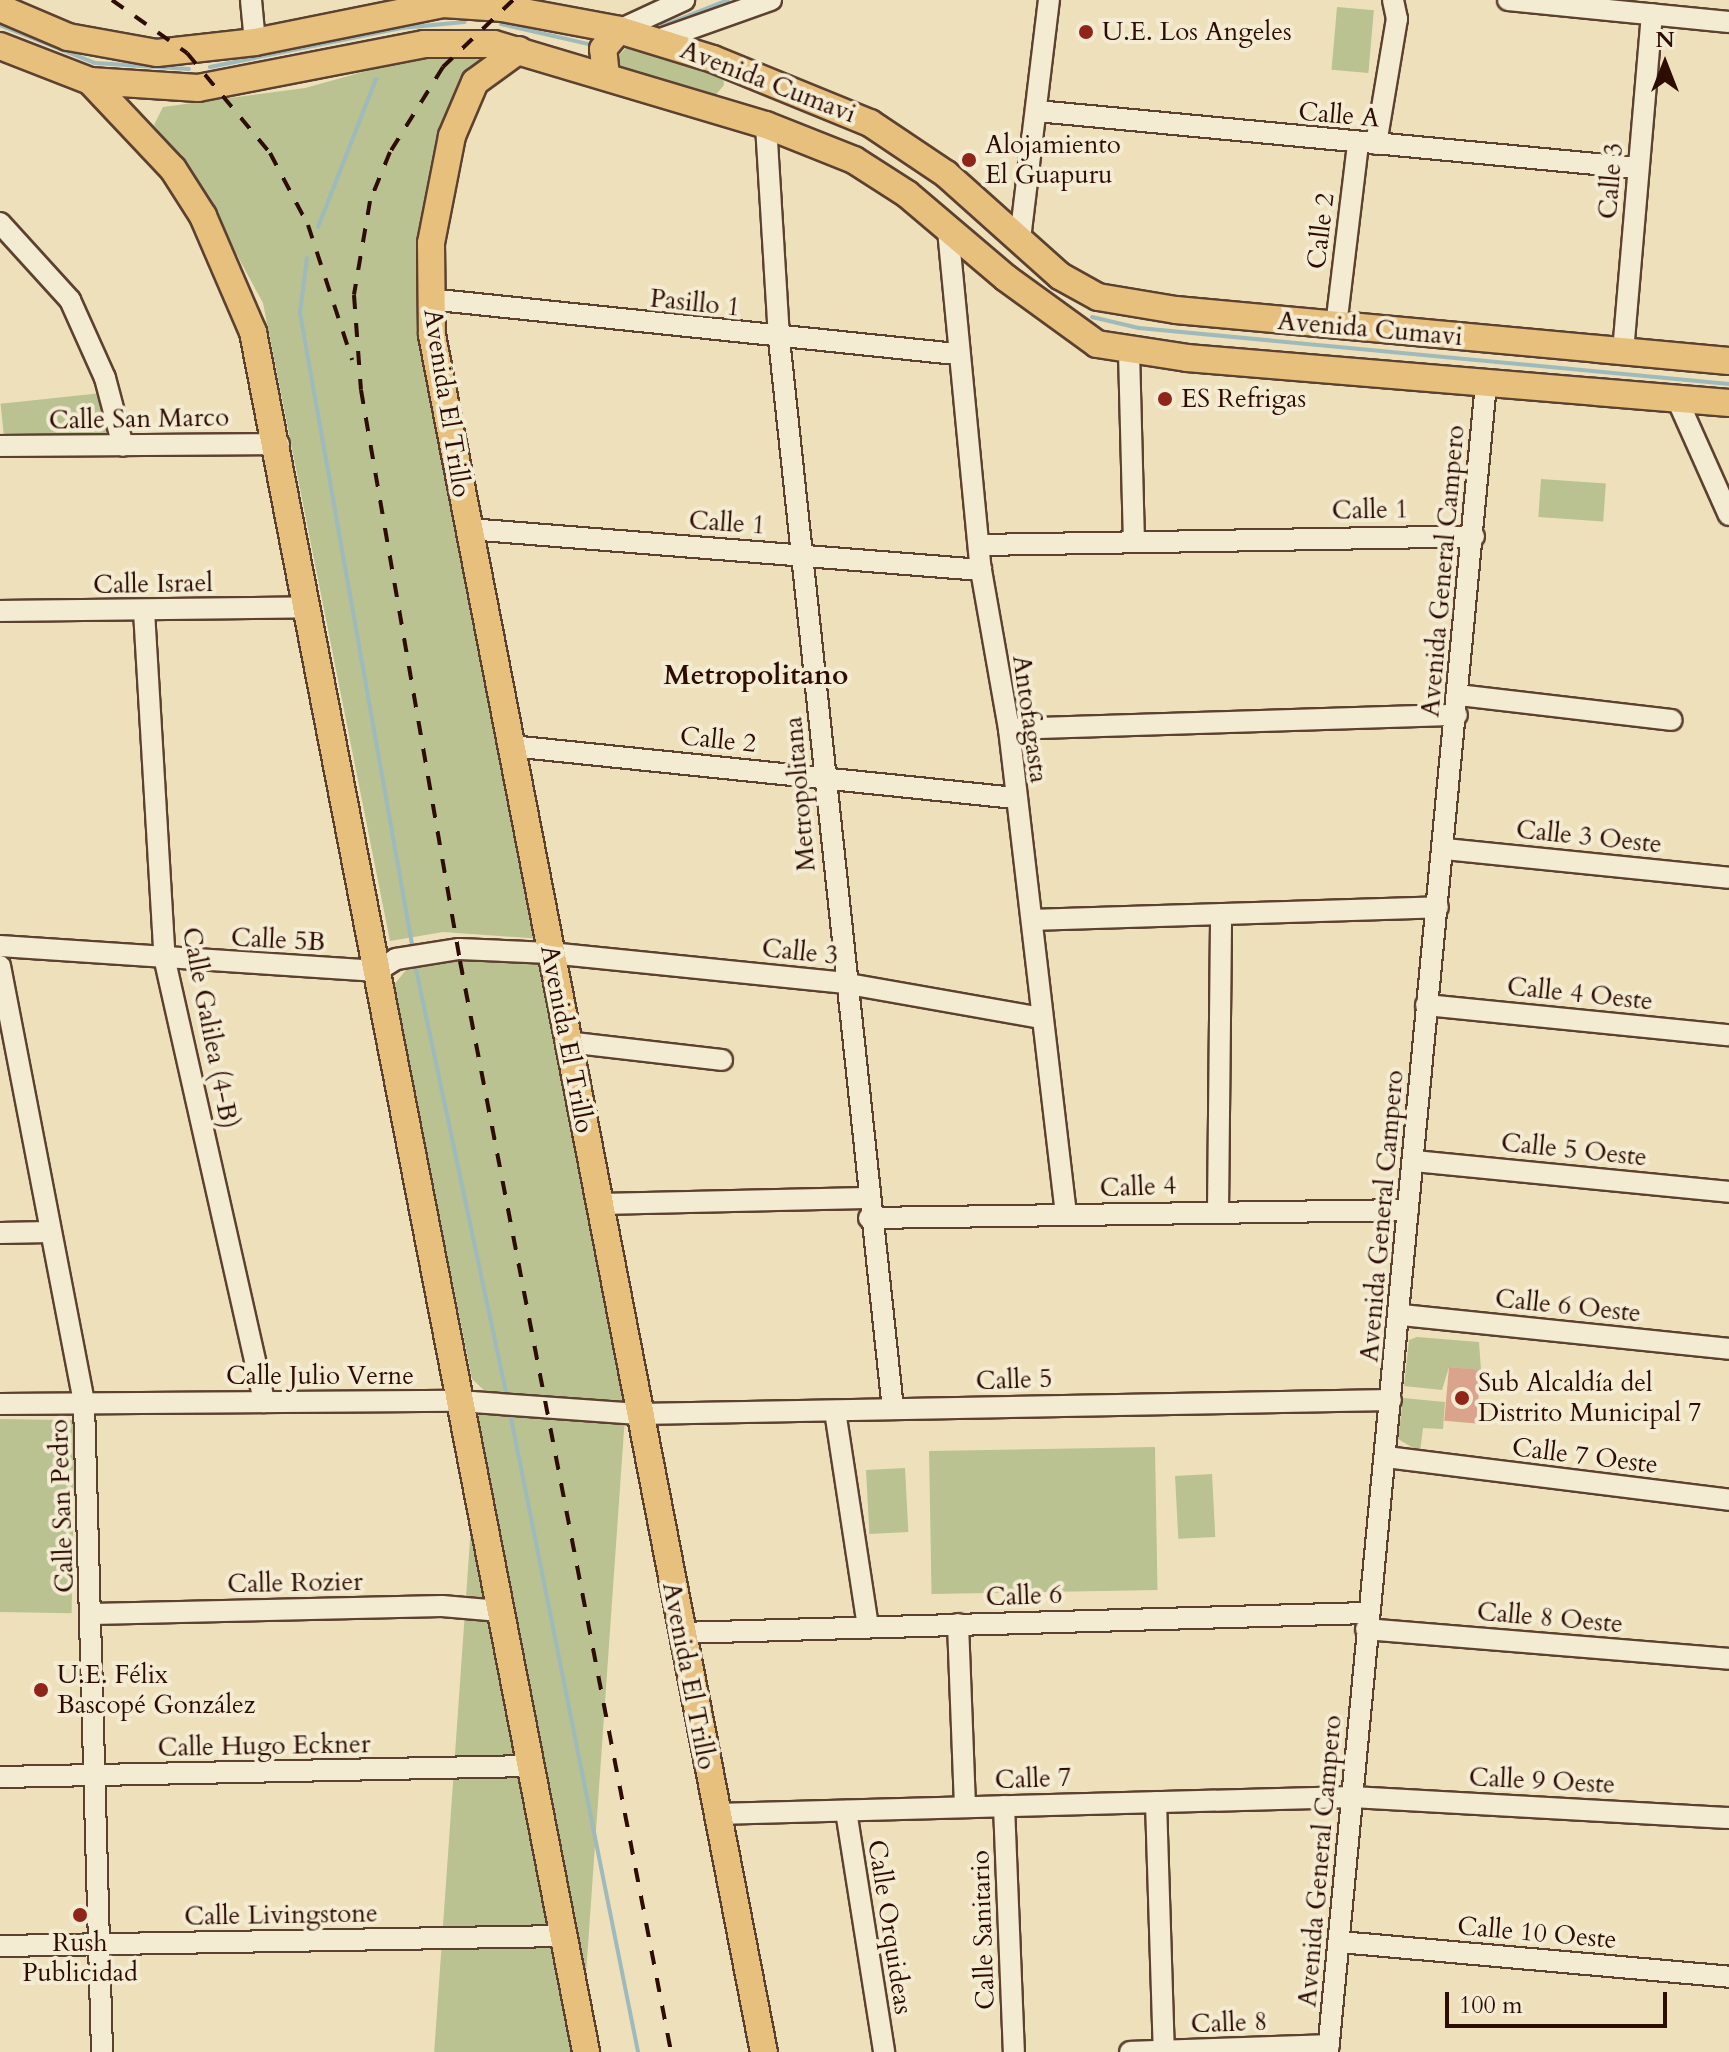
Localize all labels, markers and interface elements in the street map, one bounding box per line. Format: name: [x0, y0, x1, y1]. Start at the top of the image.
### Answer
place label: U.E. Los Angeles: [1102, 16, 1292, 48]
marker: U.E. Los Angeles: [1077, 23, 1095, 41]
north arrow: [1625, 24, 1705, 104]
text: N: [1655, 25, 1675, 55]
street label: Avenida Cumavi: [676, 34, 860, 130]
street label: Calle A: [1297, 96, 1381, 134]
place label: Alojamiento El Guapuru: [985, 129, 1121, 190]
street label: Calle 3: [1592, 142, 1630, 220]
marker: Alojamiento El Guapuru: [960, 151, 978, 169]
street label: Calle 2: [1301, 191, 1341, 271]
street label: Pasillo 1: [649, 283, 741, 323]
street label: Avenida Cumavi: [1276, 305, 1464, 353]
street label: Avenida El Trillo: [417, 307, 477, 499]
place label: ES Refrigas: [1181, 383, 1306, 415]
marker: ES Refrigas: [1156, 390, 1174, 408]
street label: Calle San Marco: [49, 402, 229, 436]
street label: Avenida General Campero: [1415, 424, 1471, 718]
street label: Calle 1: [1332, 494, 1408, 526]
street label: Calle 1: [688, 505, 766, 541]
street label: Calle Israel: [93, 567, 213, 601]
street label: Antofagasta: [1006, 653, 1054, 785]
district label: Metropolitano: [664, 658, 848, 692]
street label: Metropolitana: [778, 715, 822, 873]
street label: Calle 2: [678, 720, 758, 760]
street label: Calle 3 Oeste: [1515, 814, 1663, 860]
street label: Calle 5B: [230, 922, 326, 958]
street label: Calle Galilea (4-B): [175, 925, 245, 1131]
street label: Calle 3: [760, 932, 840, 972]
street label: Avenida El Trillo: [534, 943, 600, 1135]
street label: Calle 4 Oeste: [1506, 971, 1654, 1017]
street label: Avenida General Campero: [1354, 1069, 1410, 1363]
street label: Calle 5 Oeste: [1500, 1127, 1648, 1173]
street label: Calle 4: [1099, 1170, 1177, 1204]
street label: Calle 6 Oeste: [1494, 1283, 1642, 1329]
street label: Calle Julio Verne: [226, 1360, 414, 1392]
street label: Calle 5: [975, 1363, 1053, 1397]
place label: Sub Alcaldía del Distrito Municipal 7: [1478, 1367, 1701, 1428]
marker: Sub Alcaldía del Distrito Municipal 7: [1453, 1389, 1471, 1407]
street label: Calle San Pedro: [43, 1419, 81, 1593]
street label: Calle 7 Oeste: [1510, 1432, 1660, 1480]
street label: Calle Rozier: [227, 1566, 363, 1600]
street label: Calle 6: [985, 1579, 1063, 1613]
street label: Avenida El Trillo: [656, 1580, 722, 1772]
street label: Calle 8 Oeste: [1476, 1596, 1624, 1640]
place label: U.E. Félix Bascopé González: [57, 1659, 255, 1720]
marker: U.E. Félix Bascopé González: [32, 1681, 50, 1699]
street label: Avenida General Campero: [1292, 1714, 1348, 2008]
street label: Calle Hugo Eckner: [157, 1729, 371, 1763]
street label: Calle 7: [994, 1762, 1072, 1796]
street label: Calle 9 Oeste: [1468, 1762, 1616, 1800]
street label: Calle Orquideas: [861, 1838, 919, 2016]
street label: Calle Sanitario: [965, 1850, 1001, 2010]
street label: Calle Livingstone: [184, 1898, 378, 1932]
marker: Rush Publicidad: [71, 1906, 89, 1924]
street label: Calle 10 Oeste: [1456, 1910, 1618, 1956]
place label: Rush Publicidad: [22, 1927, 138, 1988]
scale bar: [1449, 1976, 1671, 2026]
text: 100 m: [1459, 1989, 1523, 2022]
street label: Calle 8: [1190, 2006, 1268, 2040]

